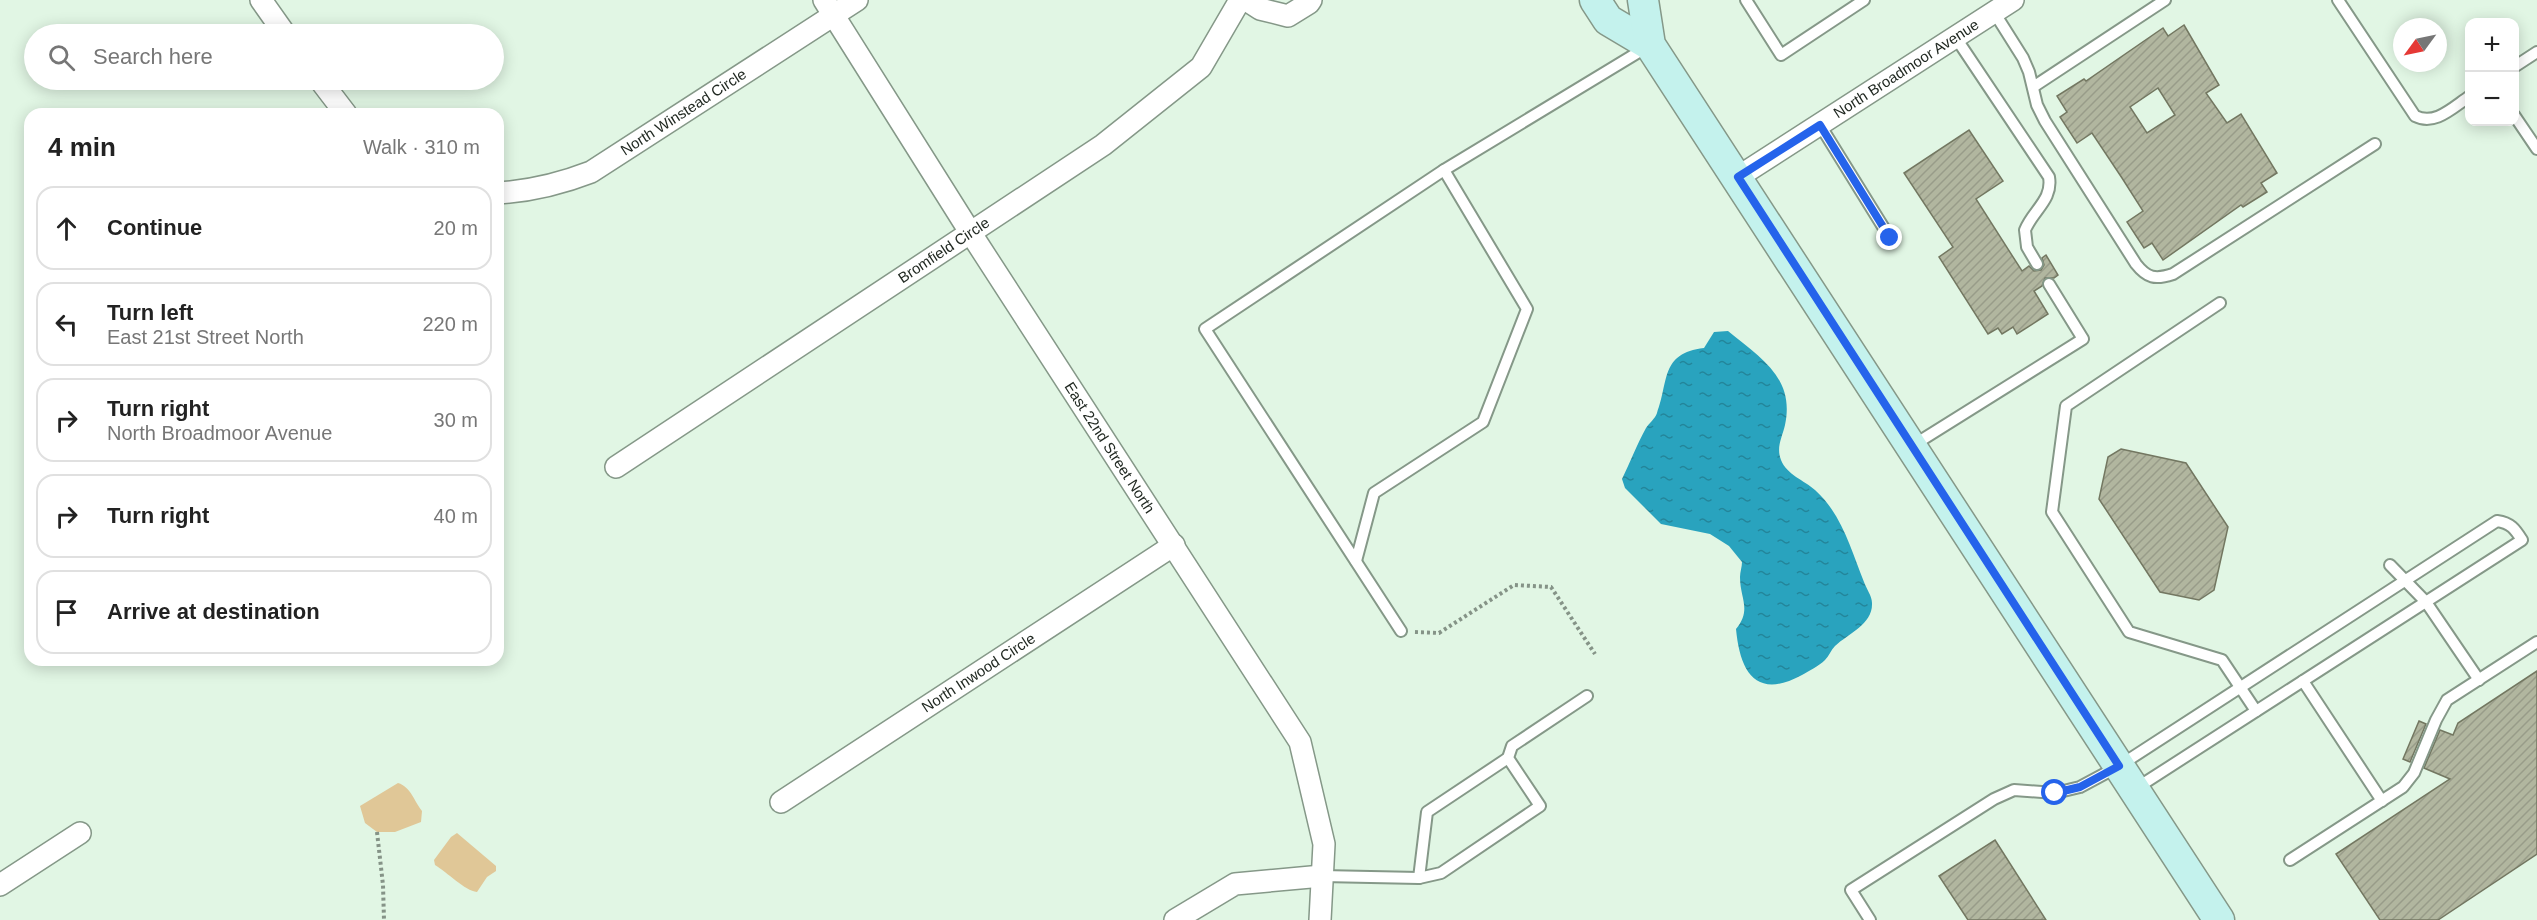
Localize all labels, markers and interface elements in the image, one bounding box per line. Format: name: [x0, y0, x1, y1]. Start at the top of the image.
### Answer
street label: North Broadmoor Avenue: [1830, 15, 1982, 121]
north arrow: [2393, 18, 2447, 72]
map controls: [2465, 18, 2519, 126]
button: +: [2465, 18, 2519, 72]
search box: [24, 24, 504, 90]
icon: search: [45, 41, 78, 74]
text: Search here: [93, 44, 213, 69]
street label: North Winstead Circle: [617, 65, 749, 158]
button: −: [2465, 72, 2519, 126]
text: 4 min: [48, 132, 116, 162]
text: Walk · 310 m: [363, 136, 480, 158]
icon: ahead: [50, 212, 83, 245]
street label: Bromfield Circle: [895, 214, 992, 286]
text: Continue: [107, 215, 202, 240]
text: 20 m: [434, 217, 478, 239]
route end: [1876, 224, 1902, 250]
text: Turn left: [107, 300, 193, 325]
icon: left: [50, 308, 83, 341]
text: 220 m: [422, 313, 478, 335]
text: East 21st Street North: [107, 326, 304, 348]
street label: East 22nd Street North: [1061, 379, 1159, 516]
text: Turn right: [107, 396, 209, 421]
icon: right: [50, 404, 83, 437]
text: 30 m: [434, 409, 478, 431]
text: North Broadmoor Avenue: [107, 422, 332, 444]
icon: right: [50, 500, 83, 533]
text: Turn right: [107, 503, 209, 528]
text: 40 m: [434, 505, 478, 527]
icon: arrive: [50, 596, 83, 629]
text: Arrive at destination: [107, 599, 320, 624]
street label: North Inwood Circle: [918, 629, 1038, 716]
route start: [2041, 779, 2067, 805]

